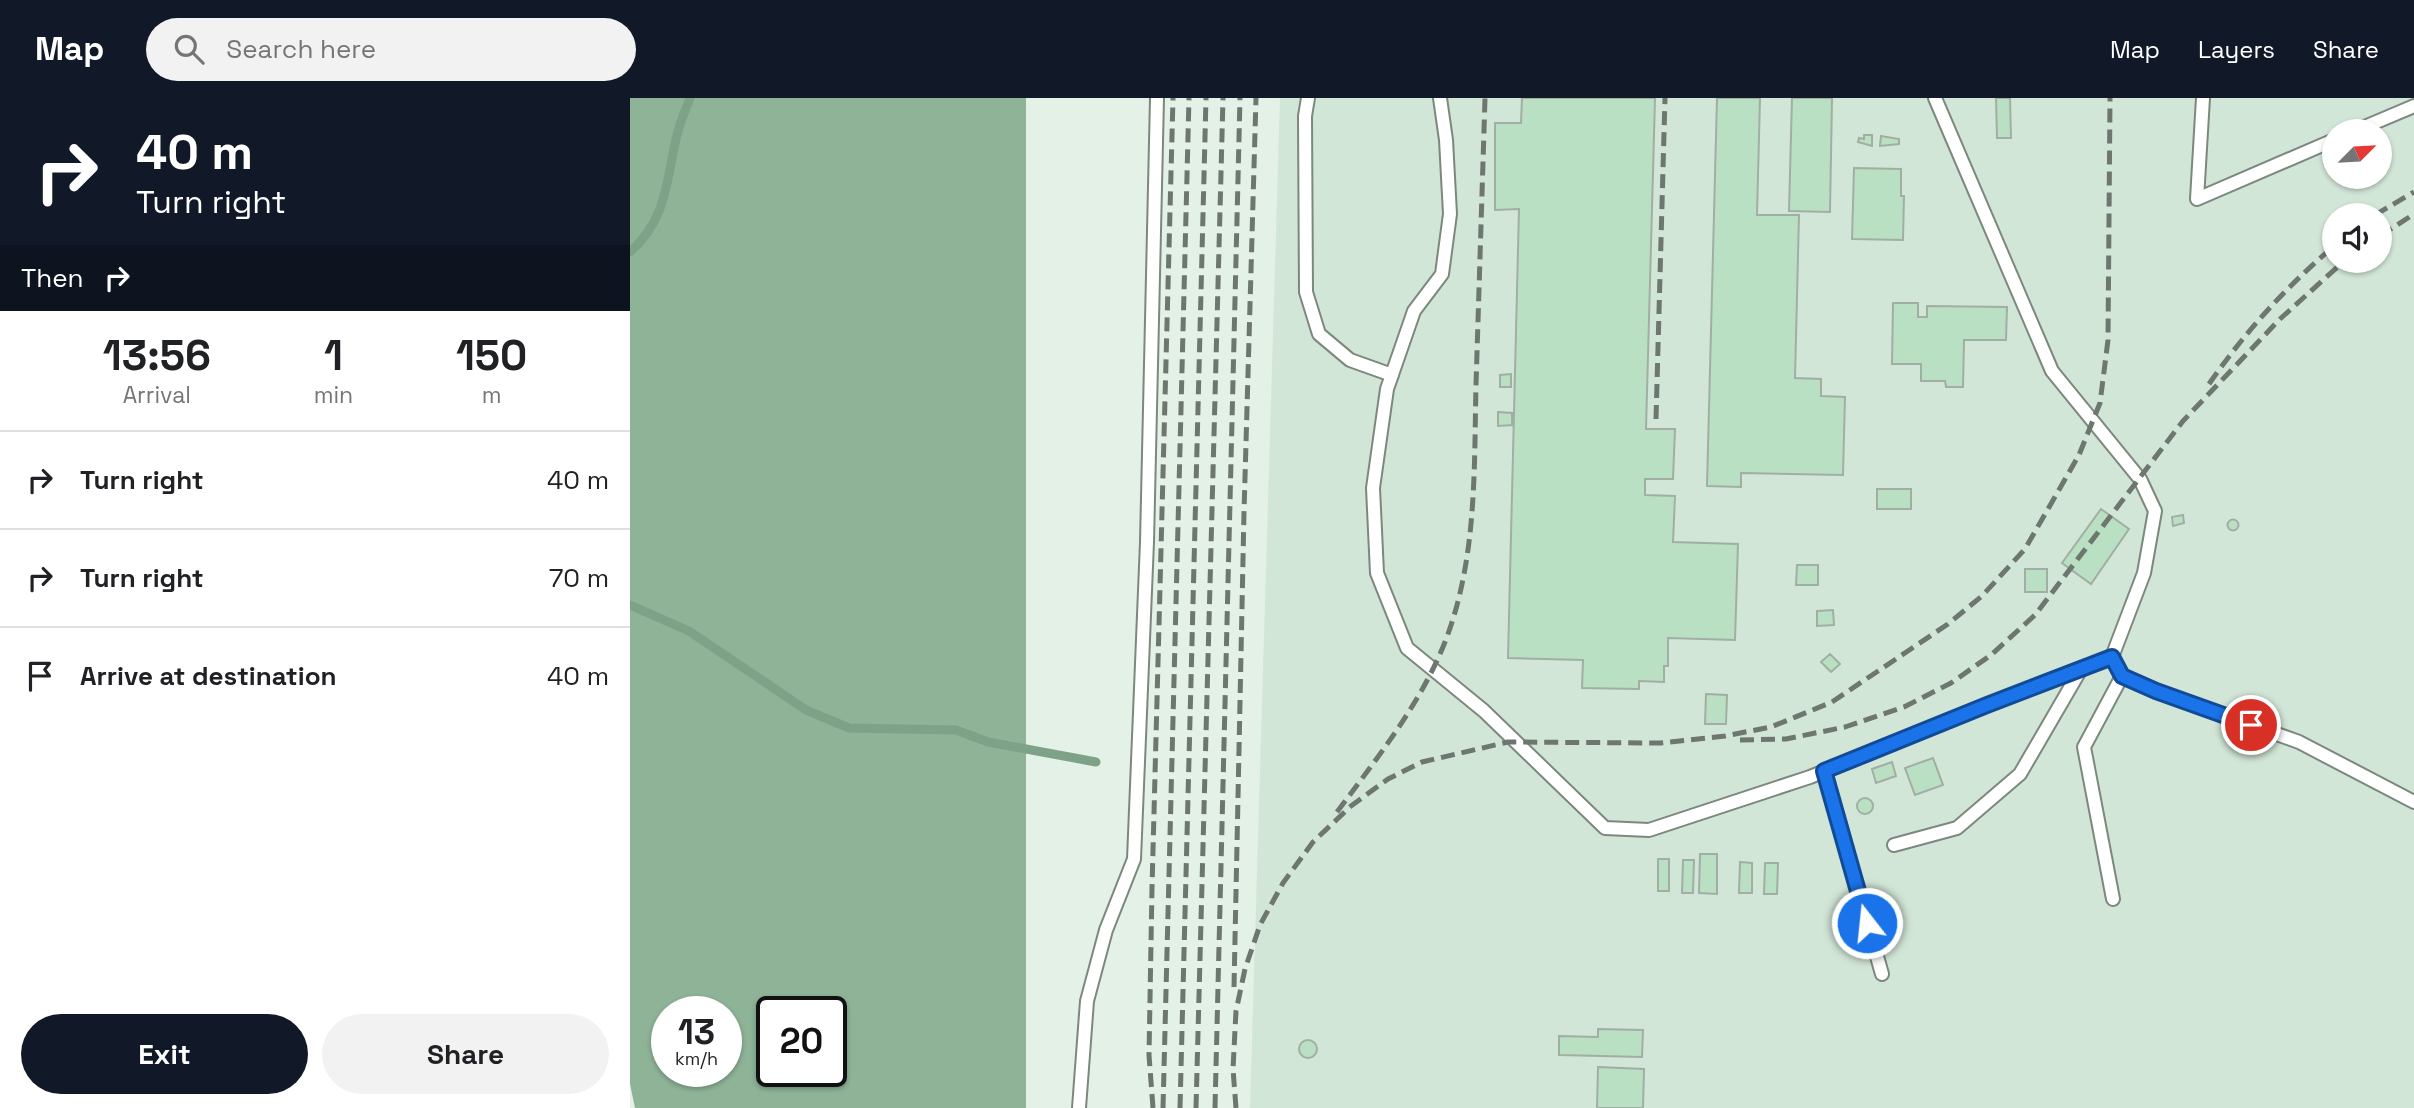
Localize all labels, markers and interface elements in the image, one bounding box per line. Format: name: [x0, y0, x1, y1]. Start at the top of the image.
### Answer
search box: [146, 18, 636, 81]
text: Map: [35, 28, 104, 70]
icon: search: [170, 30, 208, 68]
text: Search here: [226, 32, 376, 66]
text: Map: [2110, 34, 2160, 65]
text: Layers: [2198, 34, 2275, 65]
text: Share: [2313, 34, 2379, 65]
north arrow: [2322, 119, 2392, 189]
map controls: [2322, 119, 2392, 273]
text: 40 m: [136, 121, 253, 183]
icon: right: [21, 126, 112, 217]
text: Turn right: [136, 182, 286, 222]
button: sound: [2322, 203, 2392, 273]
icon: right: [98, 259, 136, 297]
text: Then: [21, 261, 84, 295]
text: 13:56: [103, 329, 211, 382]
text: 1: [324, 329, 343, 382]
text: 150: [456, 329, 527, 382]
text: Arrival: [123, 380, 191, 410]
text: min: [314, 380, 353, 410]
text: m: [482, 380, 501, 410]
icon: right: [21, 461, 59, 499]
text: Turn right: [80, 463, 204, 497]
text: 40 m: [547, 463, 609, 497]
icon: right: [21, 559, 59, 597]
text: Turn right: [80, 561, 204, 595]
text: 70 m: [549, 561, 609, 595]
icon: arrive: [21, 657, 59, 695]
text: Arrive at destination: [80, 659, 337, 693]
text: 40 m: [547, 659, 609, 693]
pin: [2221, 695, 2281, 755]
icon: arrive: [2232, 706, 2270, 744]
position arrow: [1830, 886, 1904, 960]
speed limit sign: 20: [756, 996, 847, 1087]
text: 13: [678, 1010, 715, 1054]
button: Exit: [21, 1014, 308, 1094]
button: Share: [322, 1014, 609, 1094]
text: km/h: [675, 1047, 718, 1070]

